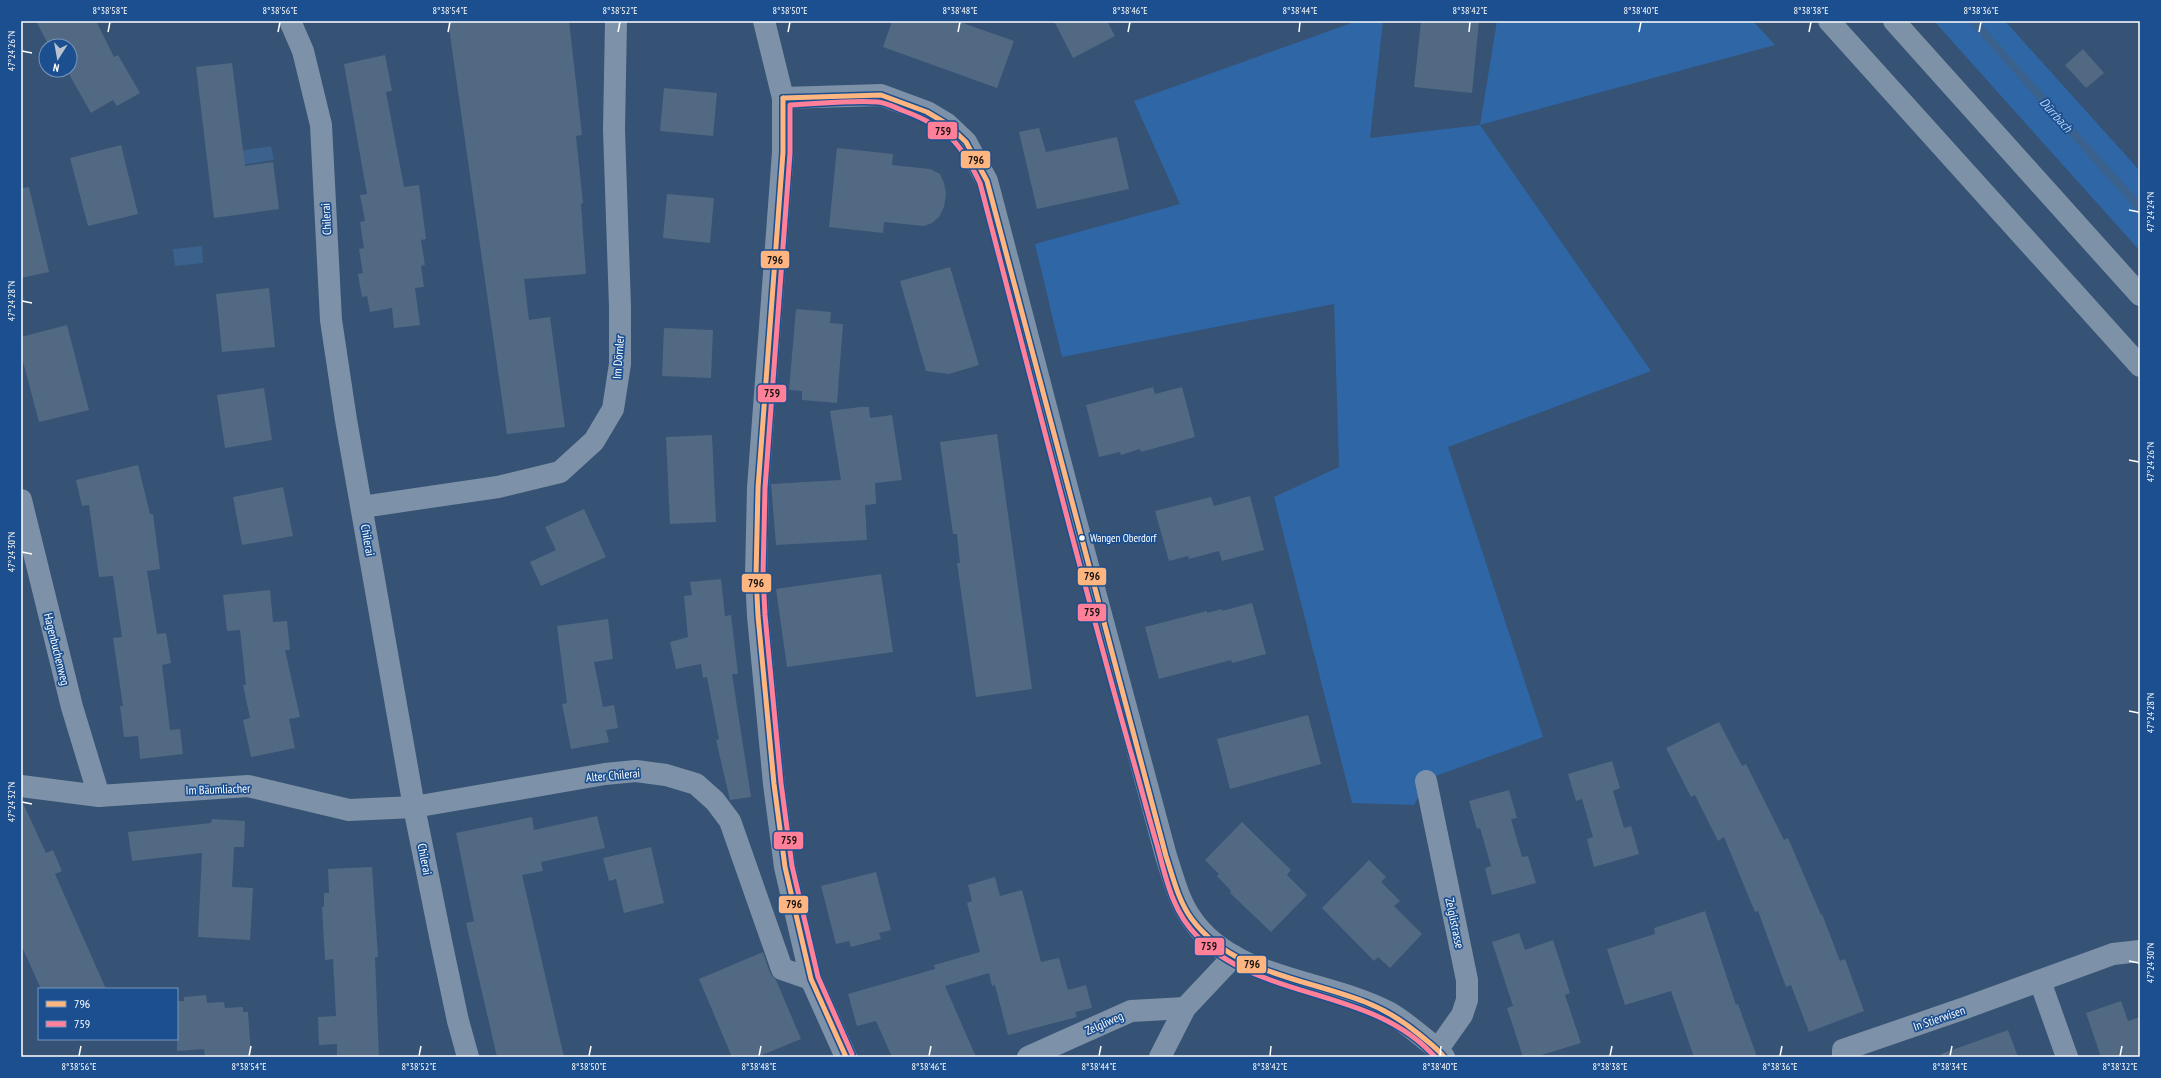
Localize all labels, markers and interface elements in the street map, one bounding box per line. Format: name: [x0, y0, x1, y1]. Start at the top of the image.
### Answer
text: 8°38'58"E: [93, 4, 127, 17]
text: 8°38'56"E: [263, 4, 297, 17]
text: 8°38'54"E: [433, 4, 467, 17]
text: 8°38'52"E: [603, 4, 637, 17]
text: 8°38'50"E: [773, 4, 807, 17]
text: 8°38'48"E: [943, 4, 977, 17]
text: 8°38'46"E: [1113, 4, 1147, 17]
text: 8°38'44"E: [1283, 4, 1317, 17]
text: 8°38'42"E: [1453, 4, 1487, 17]
text: 8°38'40"E: [1624, 4, 1658, 17]
text: 8°38'38"E: [1794, 4, 1828, 17]
text: 8°38'36"E: [1964, 4, 1998, 17]
text: 47°24'26"N: [5, 31, 18, 71]
north arrow: [38, 38, 78, 78]
text: N: [52, 60, 60, 75]
water label: Dürrbach: [2036, 94, 2077, 137]
line badge: 759: [927, 121, 958, 140]
text: 759: [935, 124, 951, 138]
line badge: 796: [960, 150, 991, 169]
text: 796: [968, 153, 984, 167]
text: 47°24'24"N: [2144, 192, 2157, 232]
street label: Chilerai: [318, 203, 334, 235]
line badge: 796: [760, 250, 790, 269]
text: 796: [767, 253, 783, 267]
text: 47°24'28"N: [5, 281, 18, 321]
street label: Im Dörnler: [609, 334, 627, 380]
line badge: 759: [757, 384, 787, 403]
text: 759: [764, 386, 780, 400]
text: 47°24'26"N: [2144, 442, 2157, 482]
street label: Chilerai: [358, 523, 378, 557]
place label: Wangen Oberdorf: [1090, 531, 1158, 545]
text: 47°24'30"N: [5, 532, 18, 572]
marker: Wangen Oberdorf: [1077, 533, 1087, 543]
line badge: 796: [1077, 567, 1107, 586]
text: 796: [1084, 569, 1100, 583]
line badge: 796: [741, 573, 772, 593]
text: 796: [748, 576, 764, 590]
line badge: 759: [1077, 603, 1107, 622]
text: 759: [1084, 605, 1100, 619]
street label: Hagenbuchenweg: [41, 611, 73, 687]
text: 47°24'28"N: [2144, 693, 2157, 733]
street label: Alter Chilerai: [585, 765, 641, 785]
street label: Im Bäumliacher: [185, 780, 251, 798]
text: 47°24'32"N: [5, 782, 18, 822]
line badge: 759: [773, 831, 804, 850]
text: 759: [781, 833, 797, 847]
street label: Chilerai: [415, 842, 435, 876]
line badge: 796: [778, 895, 809, 914]
street label: Zelglistrasse: [1442, 896, 1468, 950]
text: 796: [786, 897, 802, 911]
line badge: 759: [1194, 937, 1225, 956]
text: 759: [1201, 939, 1217, 953]
text: 47°24'30"N: [2144, 943, 2157, 983]
line badge: 796: [1236, 955, 1267, 974]
text: 796: [1244, 957, 1260, 971]
legend: [38, 988, 178, 1040]
text: 796: [74, 996, 90, 1011]
street label: In Stierwisen: [1911, 1002, 1967, 1034]
street label: Zelgliweg: [1083, 1008, 1125, 1038]
text: 759: [74, 1016, 90, 1031]
text: 8°38'56"E: [62, 1060, 96, 1073]
text: 8°38'54"E: [232, 1060, 266, 1073]
text: 8°38'52"E: [402, 1060, 436, 1073]
text: 8°38'50"E: [572, 1060, 606, 1073]
text: 8°38'48"E: [742, 1060, 776, 1073]
text: 8°38'46"E: [912, 1060, 946, 1073]
text: 8°38'44"E: [1082, 1060, 1116, 1073]
text: 8°38'42"E: [1253, 1060, 1287, 1073]
text: 8°38'40"E: [1423, 1060, 1457, 1073]
text: 8°38'38"E: [1593, 1060, 1627, 1073]
text: 8°38'36"E: [1763, 1060, 1797, 1073]
text: 8°38'34"E: [1933, 1060, 1967, 1073]
text: 8°38'32"E: [2103, 1060, 2137, 1073]

